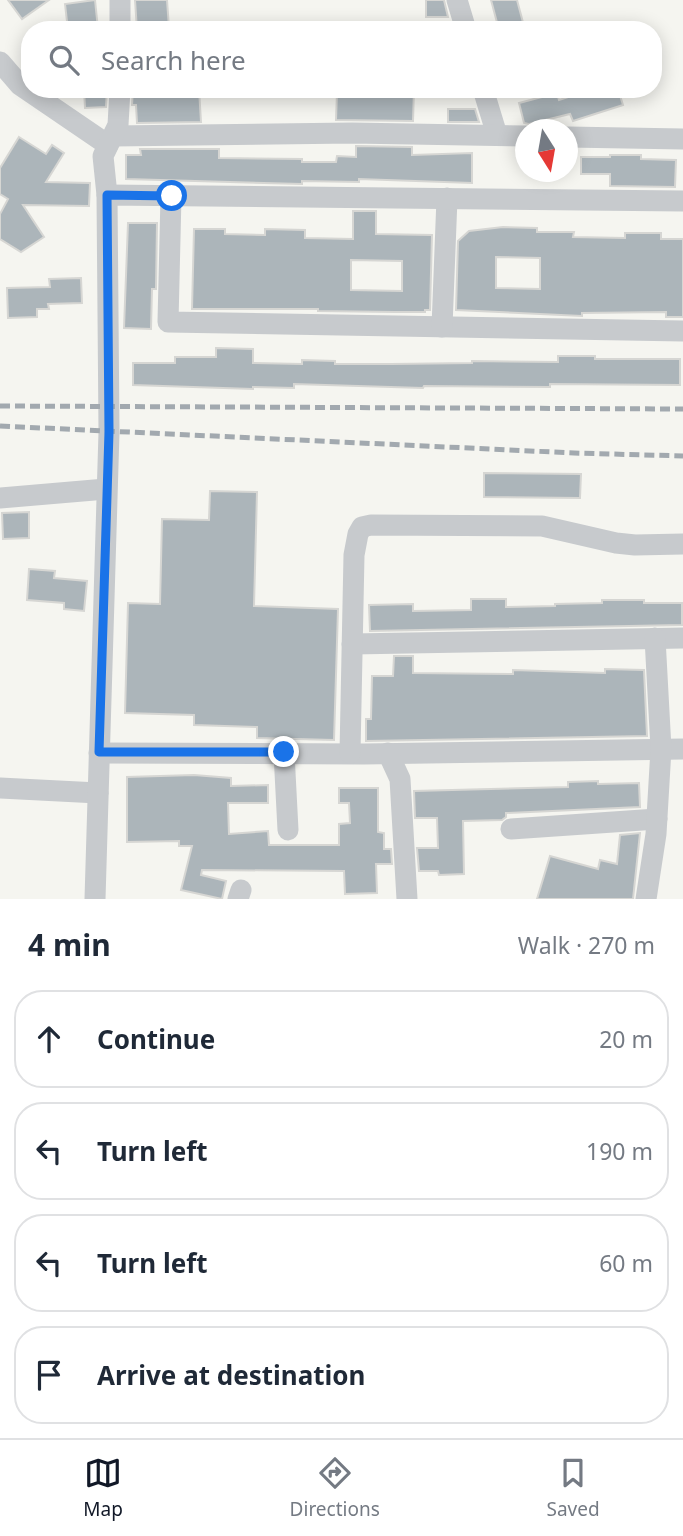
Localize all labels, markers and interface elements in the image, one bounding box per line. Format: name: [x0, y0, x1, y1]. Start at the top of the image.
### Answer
search box: [21, 21, 662, 98]
icon: search: [45, 41, 83, 79]
text: Search here: [101, 42, 246, 78]
north arrow: [515, 119, 578, 182]
route start: [156, 180, 187, 211]
route end: [268, 736, 299, 767]
text: 4 min: [28, 924, 111, 965]
text: Walk · 270 m: [518, 929, 655, 961]
icon: ahead: [30, 1020, 68, 1058]
text: Continue: [97, 1021, 215, 1057]
text: 20 m: [599, 1023, 653, 1055]
icon: left: [30, 1132, 68, 1170]
text: Turn left: [97, 1133, 208, 1169]
text: 190 m: [586, 1135, 653, 1167]
icon: left: [30, 1244, 68, 1282]
text: Turn left: [97, 1245, 208, 1281]
text: 60 m: [599, 1247, 653, 1279]
icon: arrive: [30, 1356, 68, 1394]
text: Arrive at destination: [97, 1357, 366, 1393]
tab: Map: [83, 1454, 123, 1522]
tab: Directions: [290, 1454, 380, 1522]
tab: Saved: [546, 1454, 600, 1522]

